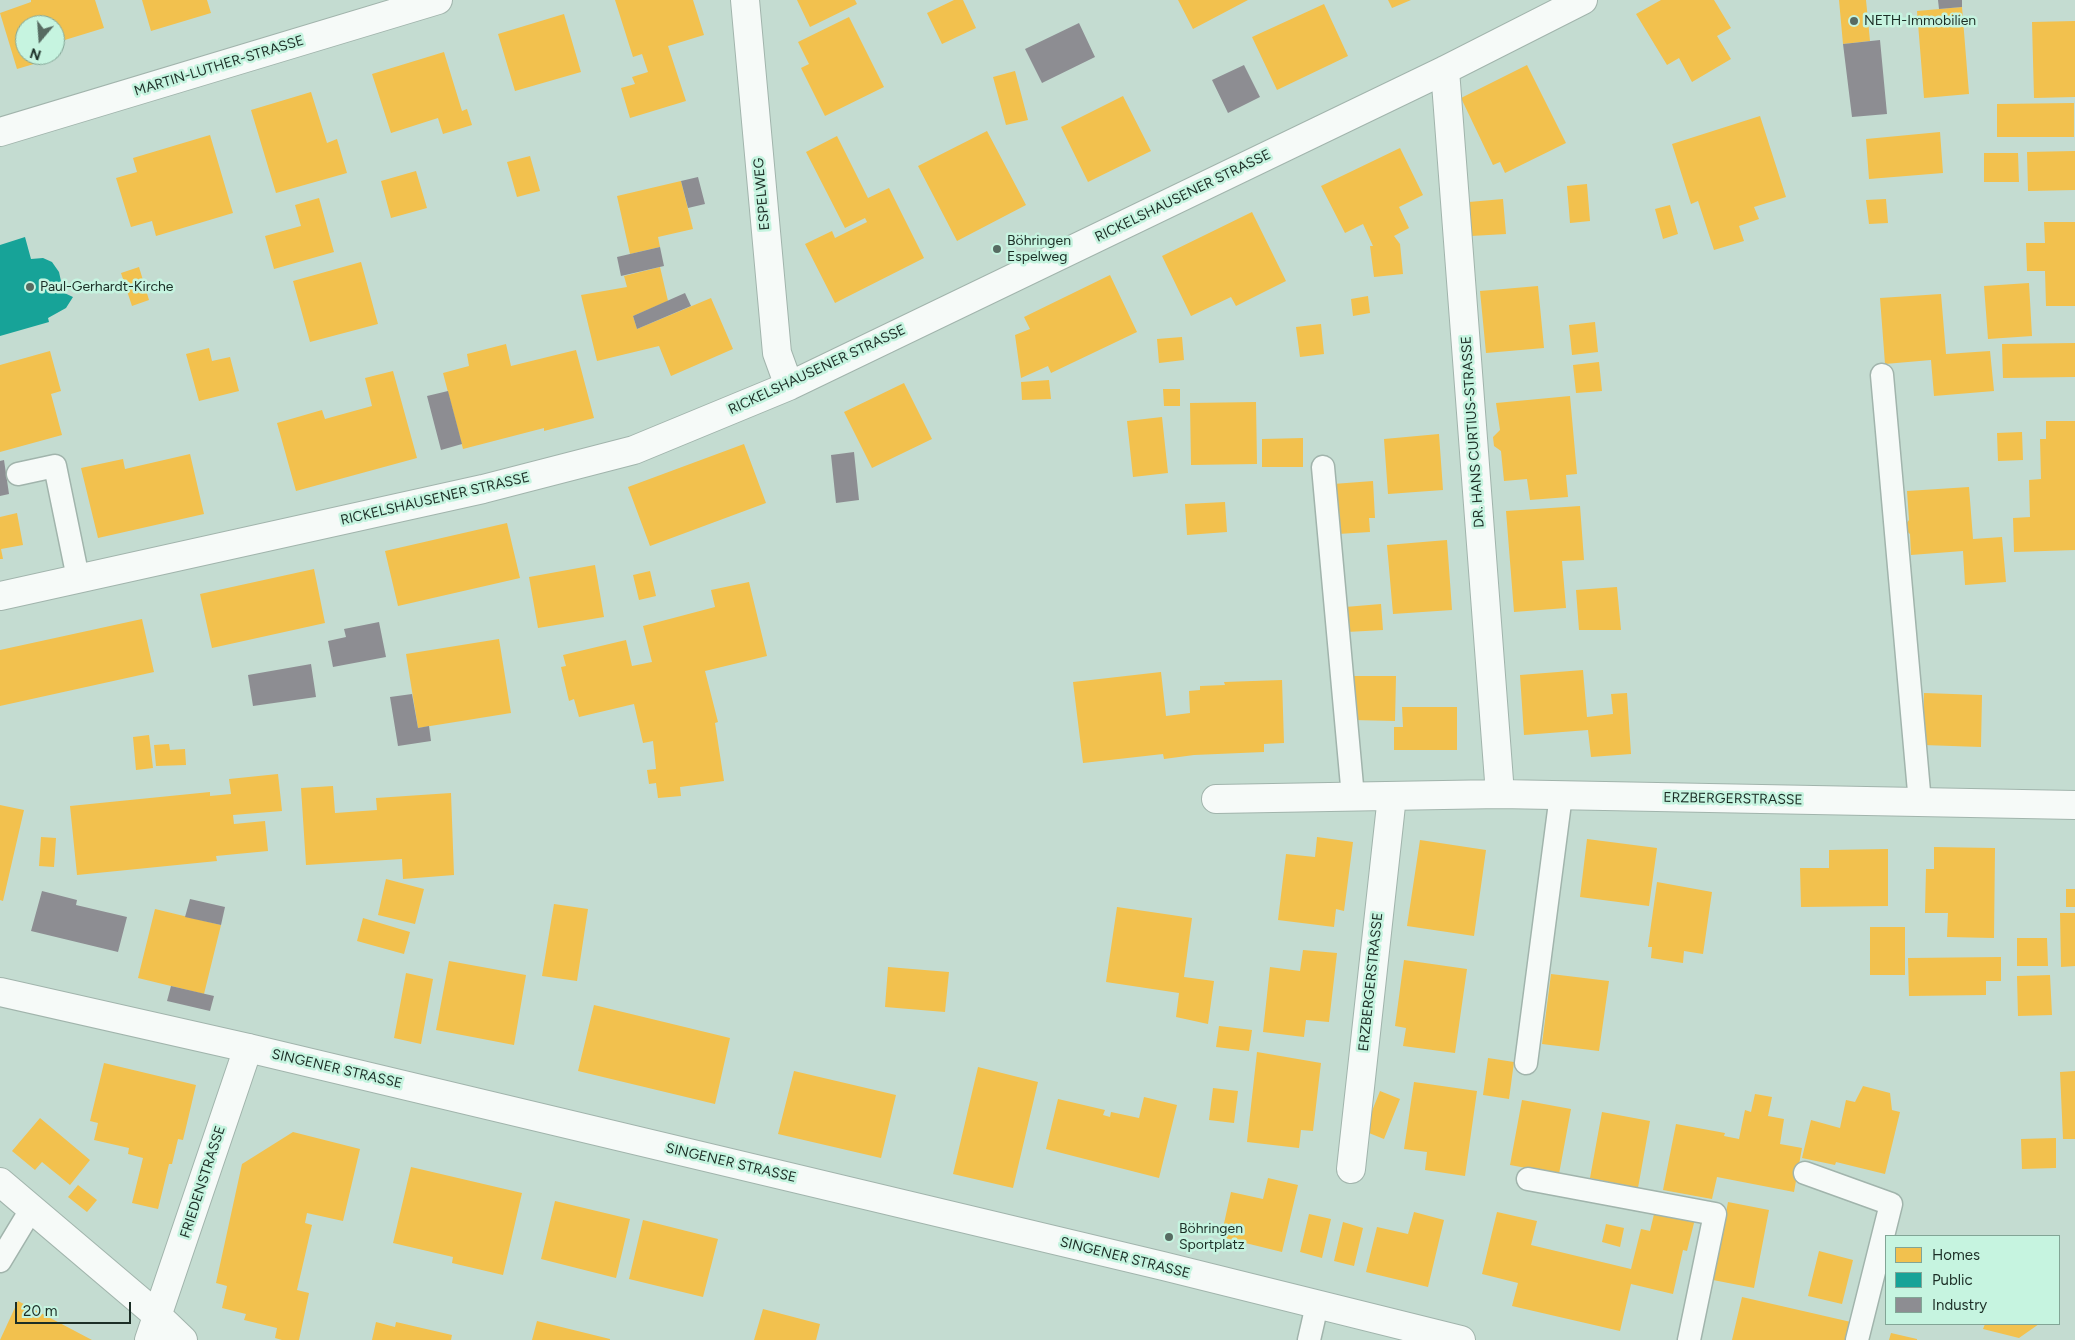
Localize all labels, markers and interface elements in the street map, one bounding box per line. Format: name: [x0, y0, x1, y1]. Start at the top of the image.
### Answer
place label: NETH-Immobilien: [1864, 13, 1976, 29]
north arrow: [15, 15, 65, 65]
marker: NETH-Immobilien: [1848, 15, 1860, 27]
street label: MARTIN-LUTHER-STRASSE: [132, 32, 306, 100]
text: N: [28, 44, 43, 64]
street label: RICKELSHAUSENER STRASSE: [1092, 146, 1274, 246]
street label: ESPELWEG: [750, 157, 774, 231]
place label: Böhringen Espelweg: [1007, 233, 1071, 266]
marker: Böhringen Espelweg: [991, 243, 1003, 255]
place label: Paul-Gerhardt-Kirche: [40, 279, 173, 295]
marker: Paul-Gerhardt-Kirche: [24, 281, 36, 293]
street label: RICKELSHAUSENER STRASSE: [726, 321, 908, 419]
street label: DR. HANS CURTIUS-STRASSE: [1458, 336, 1488, 528]
street label: RICKELSHAUSENER STRASSE: [339, 469, 531, 529]
street label: ERZBERGERSTRASSE: [1663, 789, 1803, 809]
street label: ERZBERGERSTRASSE: [1355, 912, 1387, 1052]
street label: SINGENER STRASSE: [270, 1046, 404, 1092]
street label: FRIEDENSTRASSE: [177, 1124, 229, 1240]
street label: SINGENER STRASSE: [664, 1140, 798, 1186]
place label: Böhringen Sportplatz: [1179, 1221, 1245, 1254]
marker: Böhringen Sportplatz: [1163, 1231, 1175, 1243]
street label: SINGENER STRASSE: [1058, 1234, 1192, 1282]
legend: [1885, 1235, 2060, 1325]
text: Homes: [1932, 1246, 1980, 1264]
text: Public: [1932, 1271, 1973, 1289]
scale bar: [18, 1292, 134, 1324]
text: Industry: [1932, 1296, 1987, 1314]
text: 20 m: [23, 1302, 57, 1320]

